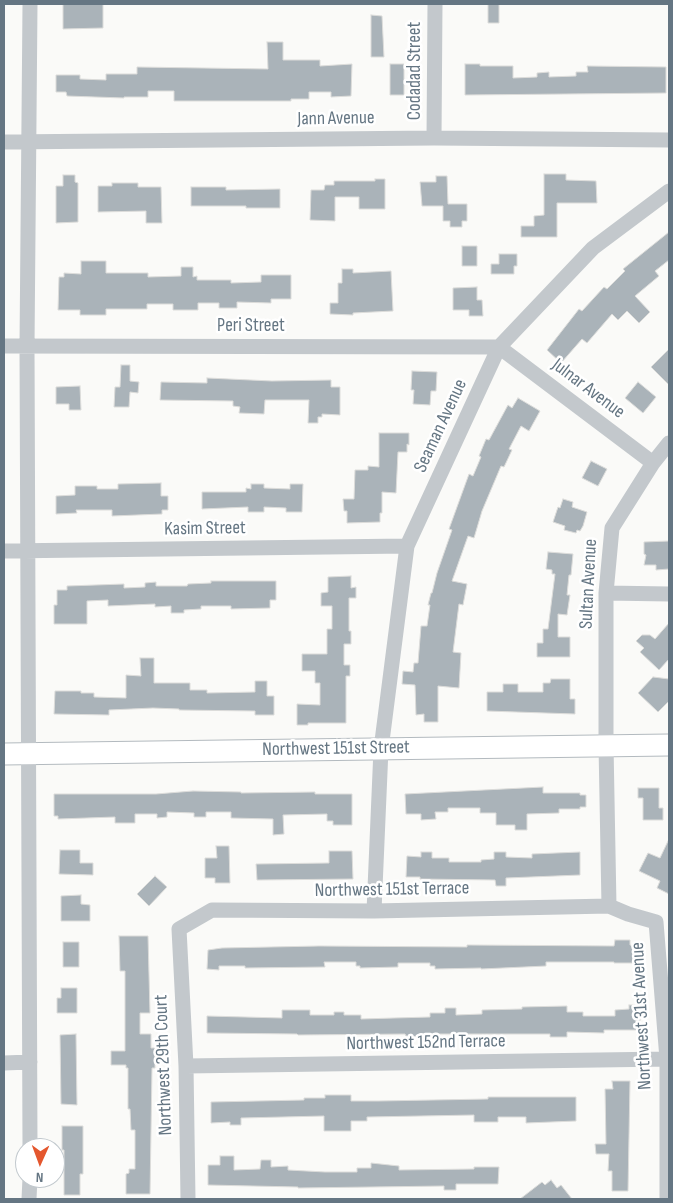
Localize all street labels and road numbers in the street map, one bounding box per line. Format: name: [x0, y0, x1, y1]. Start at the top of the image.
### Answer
street label: Codadad Street: [404, 22, 426, 120]
street label: Jann Avenue: [297, 107, 375, 131]
street label: Peri Street: [217, 315, 285, 337]
street label: Julnar Avenue: [547, 354, 629, 424]
street label: Seaman Avenue: [409, 376, 473, 476]
street label: Kasim Street: [164, 517, 246, 541]
street label: Sultan Avenue: [575, 538, 603, 630]
street label: Northwest 151st Street: [262, 736, 410, 762]
street label: Northwest 151st Terrace: [314, 877, 470, 903]
street label: Northwest 31st Avenue: [627, 942, 657, 1090]
street label: Northwest 29th Court: [150, 994, 178, 1136]
street label: Northwest 152nd Terrace: [346, 1030, 506, 1056]

